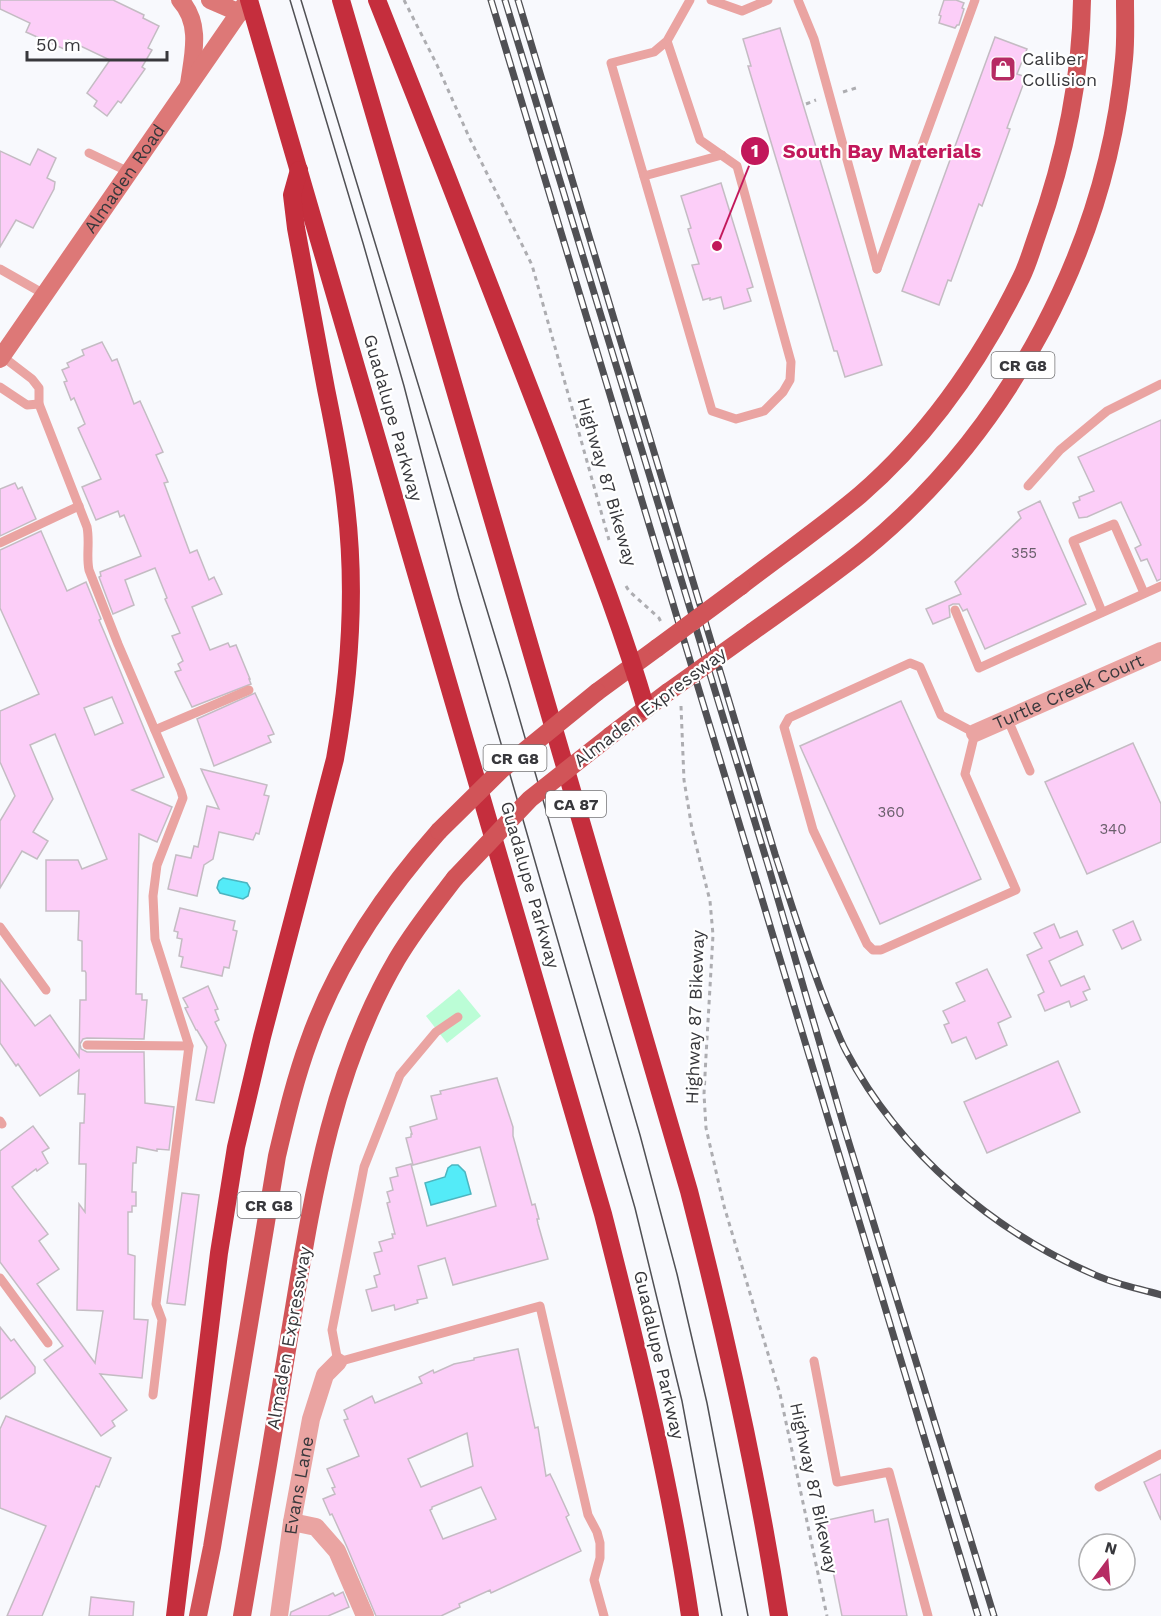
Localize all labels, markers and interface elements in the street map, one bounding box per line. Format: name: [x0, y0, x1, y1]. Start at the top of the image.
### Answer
scale bar: [27, 24, 166, 62]
text: 50 m: [36, 34, 81, 55]
place label: Caliber Collision: [1022, 48, 1097, 90]
shop icon: Caliber Collision: [988, 54, 1018, 84]
street label: Almaden Road: [79, 120, 169, 237]
callout: South Bay Materials: [740, 132, 993, 170]
text: South Bay Materials: [783, 139, 982, 163]
text: 1: [751, 140, 759, 161]
street label: Guadalupe Parkway: [360, 332, 428, 504]
road number: CR G8: [992, 352, 1054, 378]
street label: Highway 87 Bikeway: [573, 395, 642, 569]
house number: 355: [1011, 544, 1037, 562]
street label: Almaden Expressway: [569, 642, 731, 771]
street label: Turtle Creek Court: [990, 649, 1147, 734]
road number: CR G8: [484, 745, 546, 771]
road number: CA 87: [546, 791, 606, 817]
street label: Guadalupe Parkway: [497, 799, 565, 971]
house number: 360: [877, 803, 905, 821]
house number: 340: [1099, 820, 1127, 838]
street label: Highway 87 Bikeway: [681, 929, 708, 1105]
road number: CR G8: [238, 1192, 300, 1218]
street label: Almaden Expressway: [262, 1244, 315, 1431]
street label: Guadalupe Parkway: [630, 1268, 689, 1442]
street label: Highway 87 Bikeway: [786, 1400, 843, 1576]
street label: Evans Lane: [279, 1435, 318, 1536]
north arrow: [1077, 1532, 1137, 1592]
text: N: [1103, 1537, 1119, 1559]

